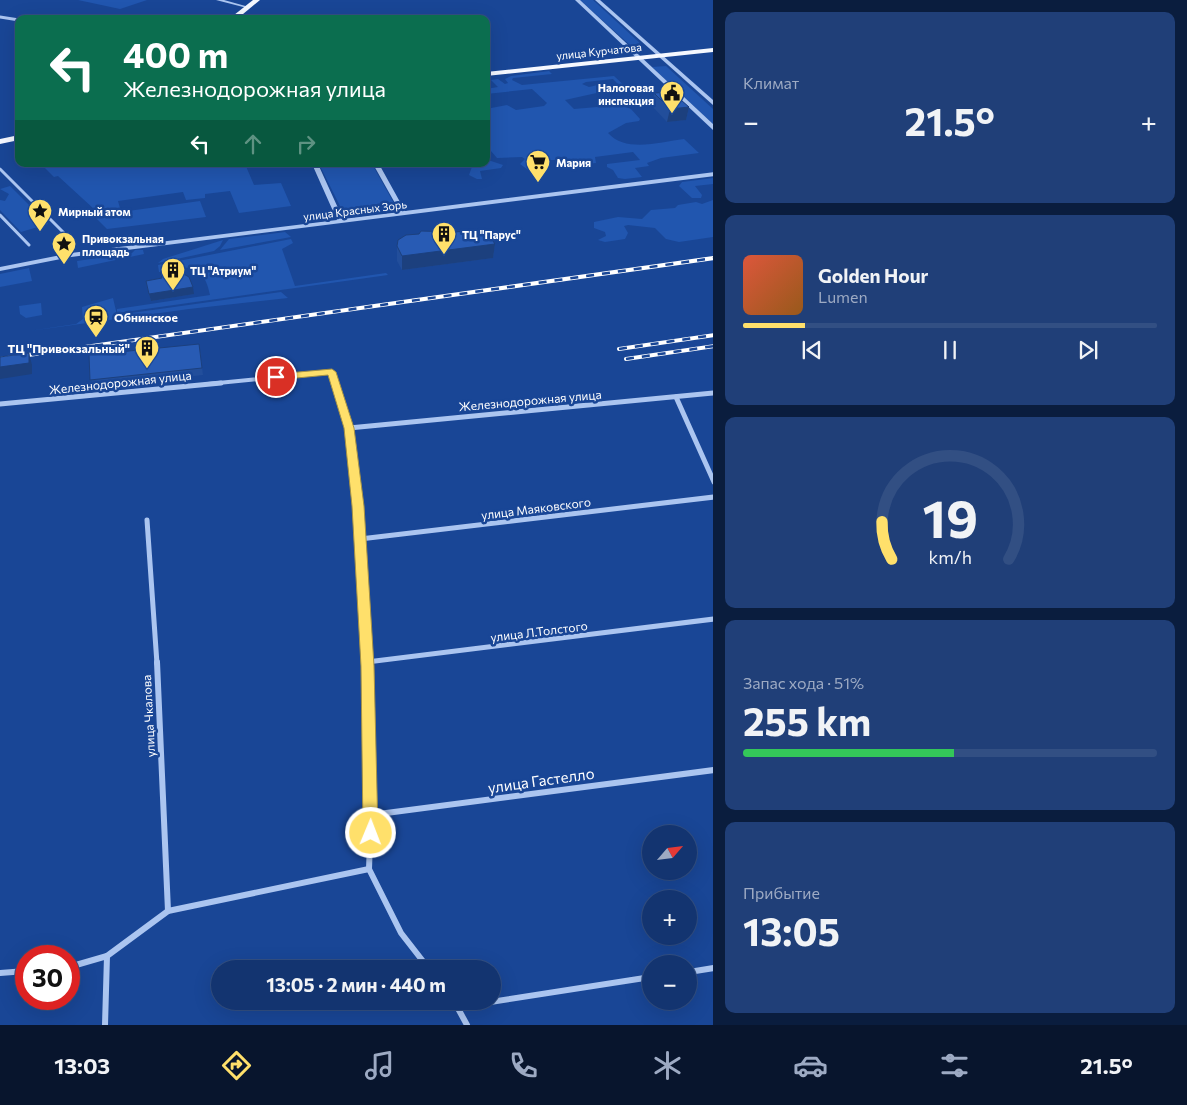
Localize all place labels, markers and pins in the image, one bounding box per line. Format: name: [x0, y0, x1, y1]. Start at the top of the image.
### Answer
public building icon: Налоговая инспекция: [659, 80, 685, 114]
place label: Налоговая инспекция: [598, 81, 654, 107]
supermarket icon: Мария: [525, 149, 551, 183]
place label: Мария: [556, 156, 591, 169]
place icon: Мирный атом: [27, 198, 53, 232]
place label: Мирный атом: [58, 205, 131, 218]
building icon: ТЦ "Парус": [431, 221, 457, 255]
place label: ТЦ "Парус": [462, 228, 521, 241]
place icon: Привокзальная площадь: [51, 231, 77, 265]
place label: Привокзальная площадь: [82, 232, 164, 258]
building icon: ТЦ "Атриум": [160, 257, 186, 291]
place label: ТЦ "Атриум": [190, 264, 256, 277]
station icon: Обнинское: [83, 304, 109, 338]
place label: Обнинское: [114, 310, 178, 324]
building icon: ТЦ "Привокзальный": [134, 335, 160, 369]
place label: ТЦ "Привокзальный": [8, 341, 130, 355]
pin: [255, 356, 297, 398]

